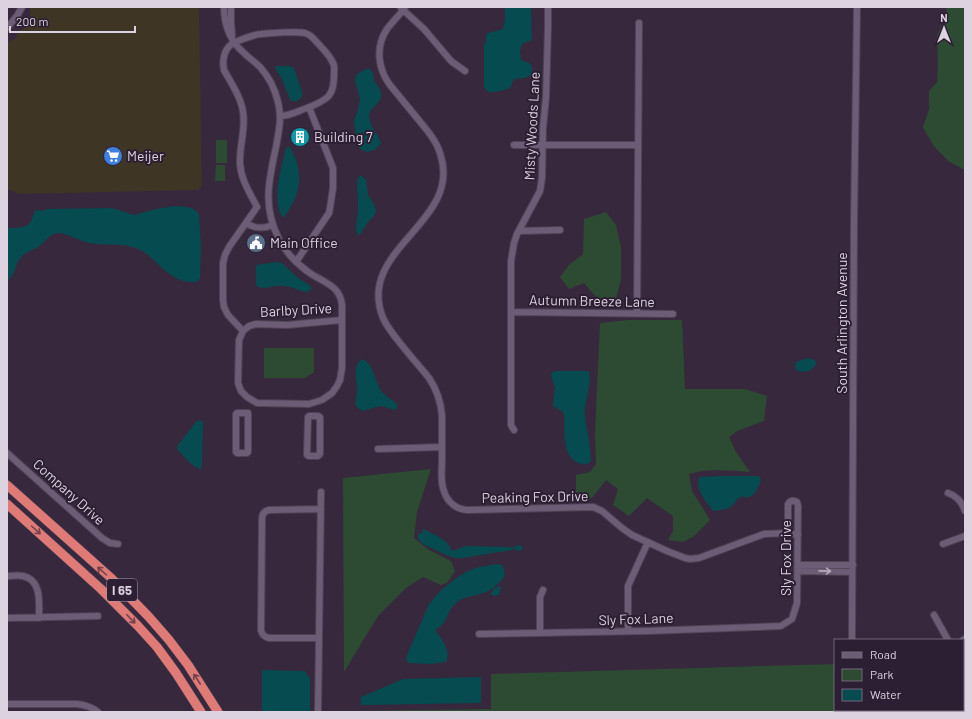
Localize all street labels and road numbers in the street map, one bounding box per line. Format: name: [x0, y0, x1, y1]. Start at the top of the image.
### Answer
street label: Misty Woods Lane: [520, 71, 543, 181]
street label: South Arlington Avenue: [833, 252, 850, 394]
street label: Autumn Breeze Lane: [529, 291, 655, 310]
street label: Barlby Drive: [260, 299, 332, 320]
street label: Company Drive: [30, 455, 109, 528]
street label: Peaking Fox Drive: [482, 487, 588, 506]
street label: Sly Fox Drive: [777, 520, 794, 596]
road number: I 65: [107, 579, 137, 601]
street label: Sly Fox Lane: [598, 609, 674, 628]

